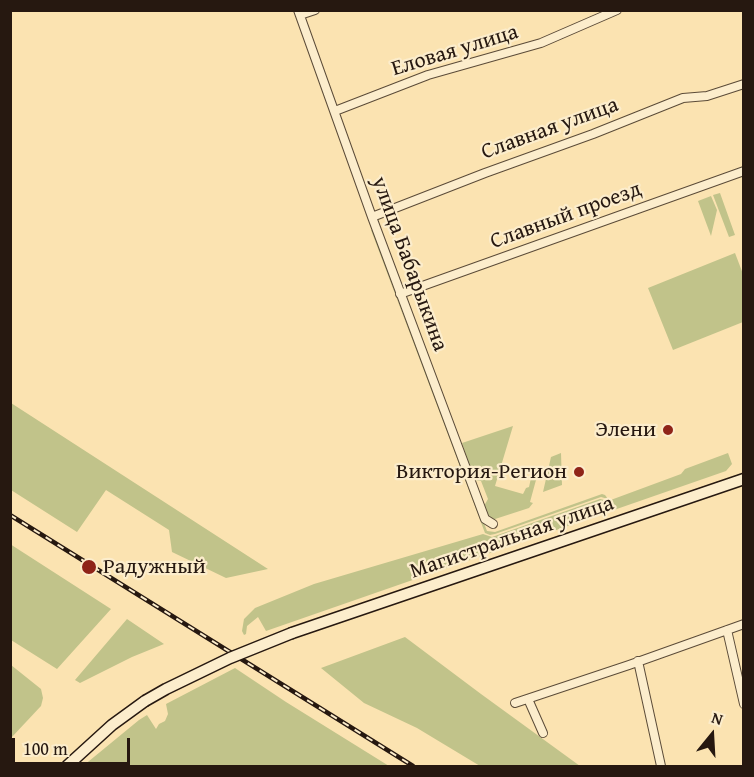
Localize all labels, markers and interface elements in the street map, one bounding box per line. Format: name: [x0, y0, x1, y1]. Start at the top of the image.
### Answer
street label: Еловая улица: [388, 19, 522, 83]
street label: Славная улица: [478, 92, 622, 166]
street label: улица Бабарыкина: [365, 173, 453, 355]
street label: Славный проезд: [487, 176, 645, 256]
place label: Элени: [595, 417, 656, 443]
marker: Элени: [661, 423, 675, 437]
place label: Виктория-Регион: [396, 459, 567, 485]
marker: Виктория-Регион: [572, 465, 586, 479]
street label: Магистральная улица: [407, 491, 617, 585]
place label: Радужный: [103, 554, 206, 580]
marker: Радужный: [80, 558, 98, 576]
north arrow: [682, 705, 742, 765]
text: N: [709, 705, 726, 731]
scale bar: [15, 726, 134, 764]
text: 100 m: [23, 735, 68, 762]

